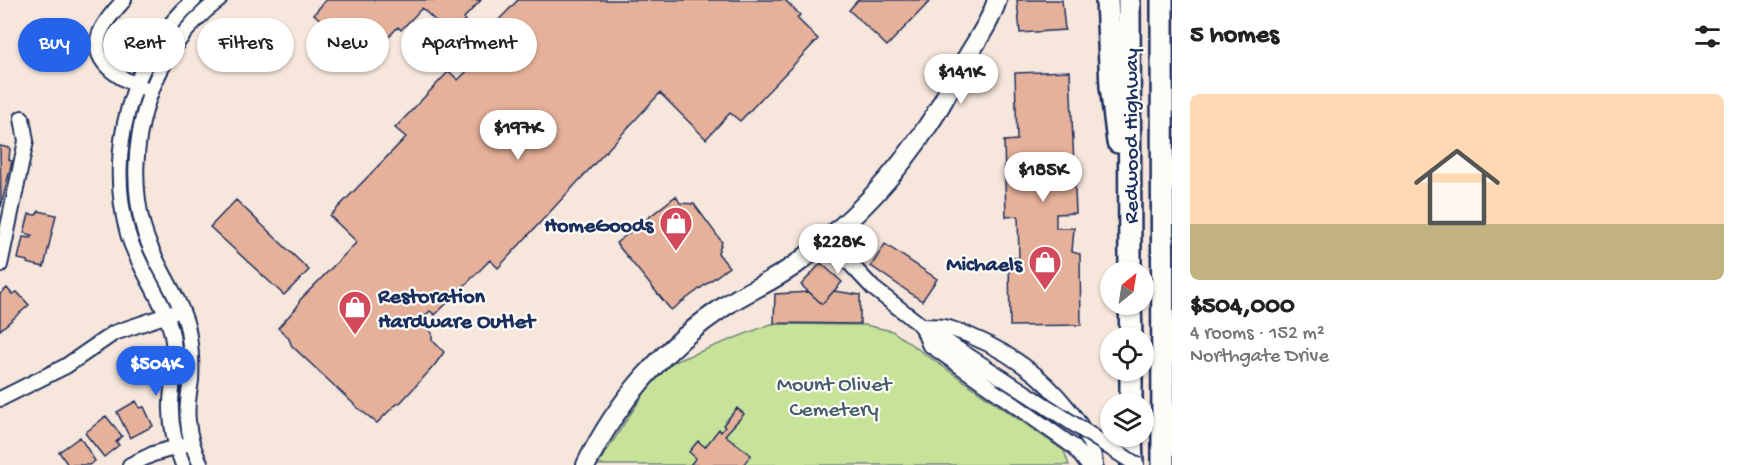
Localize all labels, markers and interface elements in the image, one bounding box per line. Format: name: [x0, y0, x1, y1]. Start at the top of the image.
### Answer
chip: Buy: [18, 18, 91, 72]
chip: Rent: [103, 18, 185, 72]
chip: Filters: [197, 18, 294, 72]
chip: New: [306, 18, 389, 72]
chip: Apartment: [401, 18, 537, 72]
icon: filters: [1691, 20, 1724, 53]
text: 5 homes: [1190, 21, 1279, 52]
street label: Redwood Highway: [1120, 48, 1146, 224]
pin: $141K: [919, 54, 1003, 105]
text: $141K: [938, 62, 984, 85]
pin: $197K: [476, 110, 560, 161]
text: $197K: [494, 118, 542, 141]
icon: home: [1403, 133, 1511, 241]
pin: $185K: [1001, 152, 1085, 203]
text: $185K: [1018, 160, 1068, 183]
shop icon: HomeGoods: [658, 205, 694, 252]
place label: HomeGoods: [544, 214, 655, 240]
pin: $228K: [796, 224, 880, 275]
text: $228K: [813, 232, 863, 255]
shop icon: Michaels: [1027, 244, 1063, 291]
place label: Michaels: [946, 253, 1024, 279]
north arrow: [1100, 261, 1154, 315]
map controls: [1100, 261, 1154, 447]
place label: Restoration Hardware Outlet: [377, 285, 537, 336]
shop icon: Restoration Hardware Outlet: [337, 289, 373, 336]
text: $504,000: [1190, 292, 1295, 323]
text: 4 rooms · 152 m²: [1190, 323, 1325, 346]
button: locate: [1100, 327, 1154, 381]
pin: $504K: [114, 346, 198, 397]
text: Northgate Drive: [1190, 346, 1329, 369]
text: $504K: [130, 354, 182, 377]
park label: Mount Olivet Cemetery: [777, 373, 893, 424]
button: layers: [1100, 393, 1154, 447]

